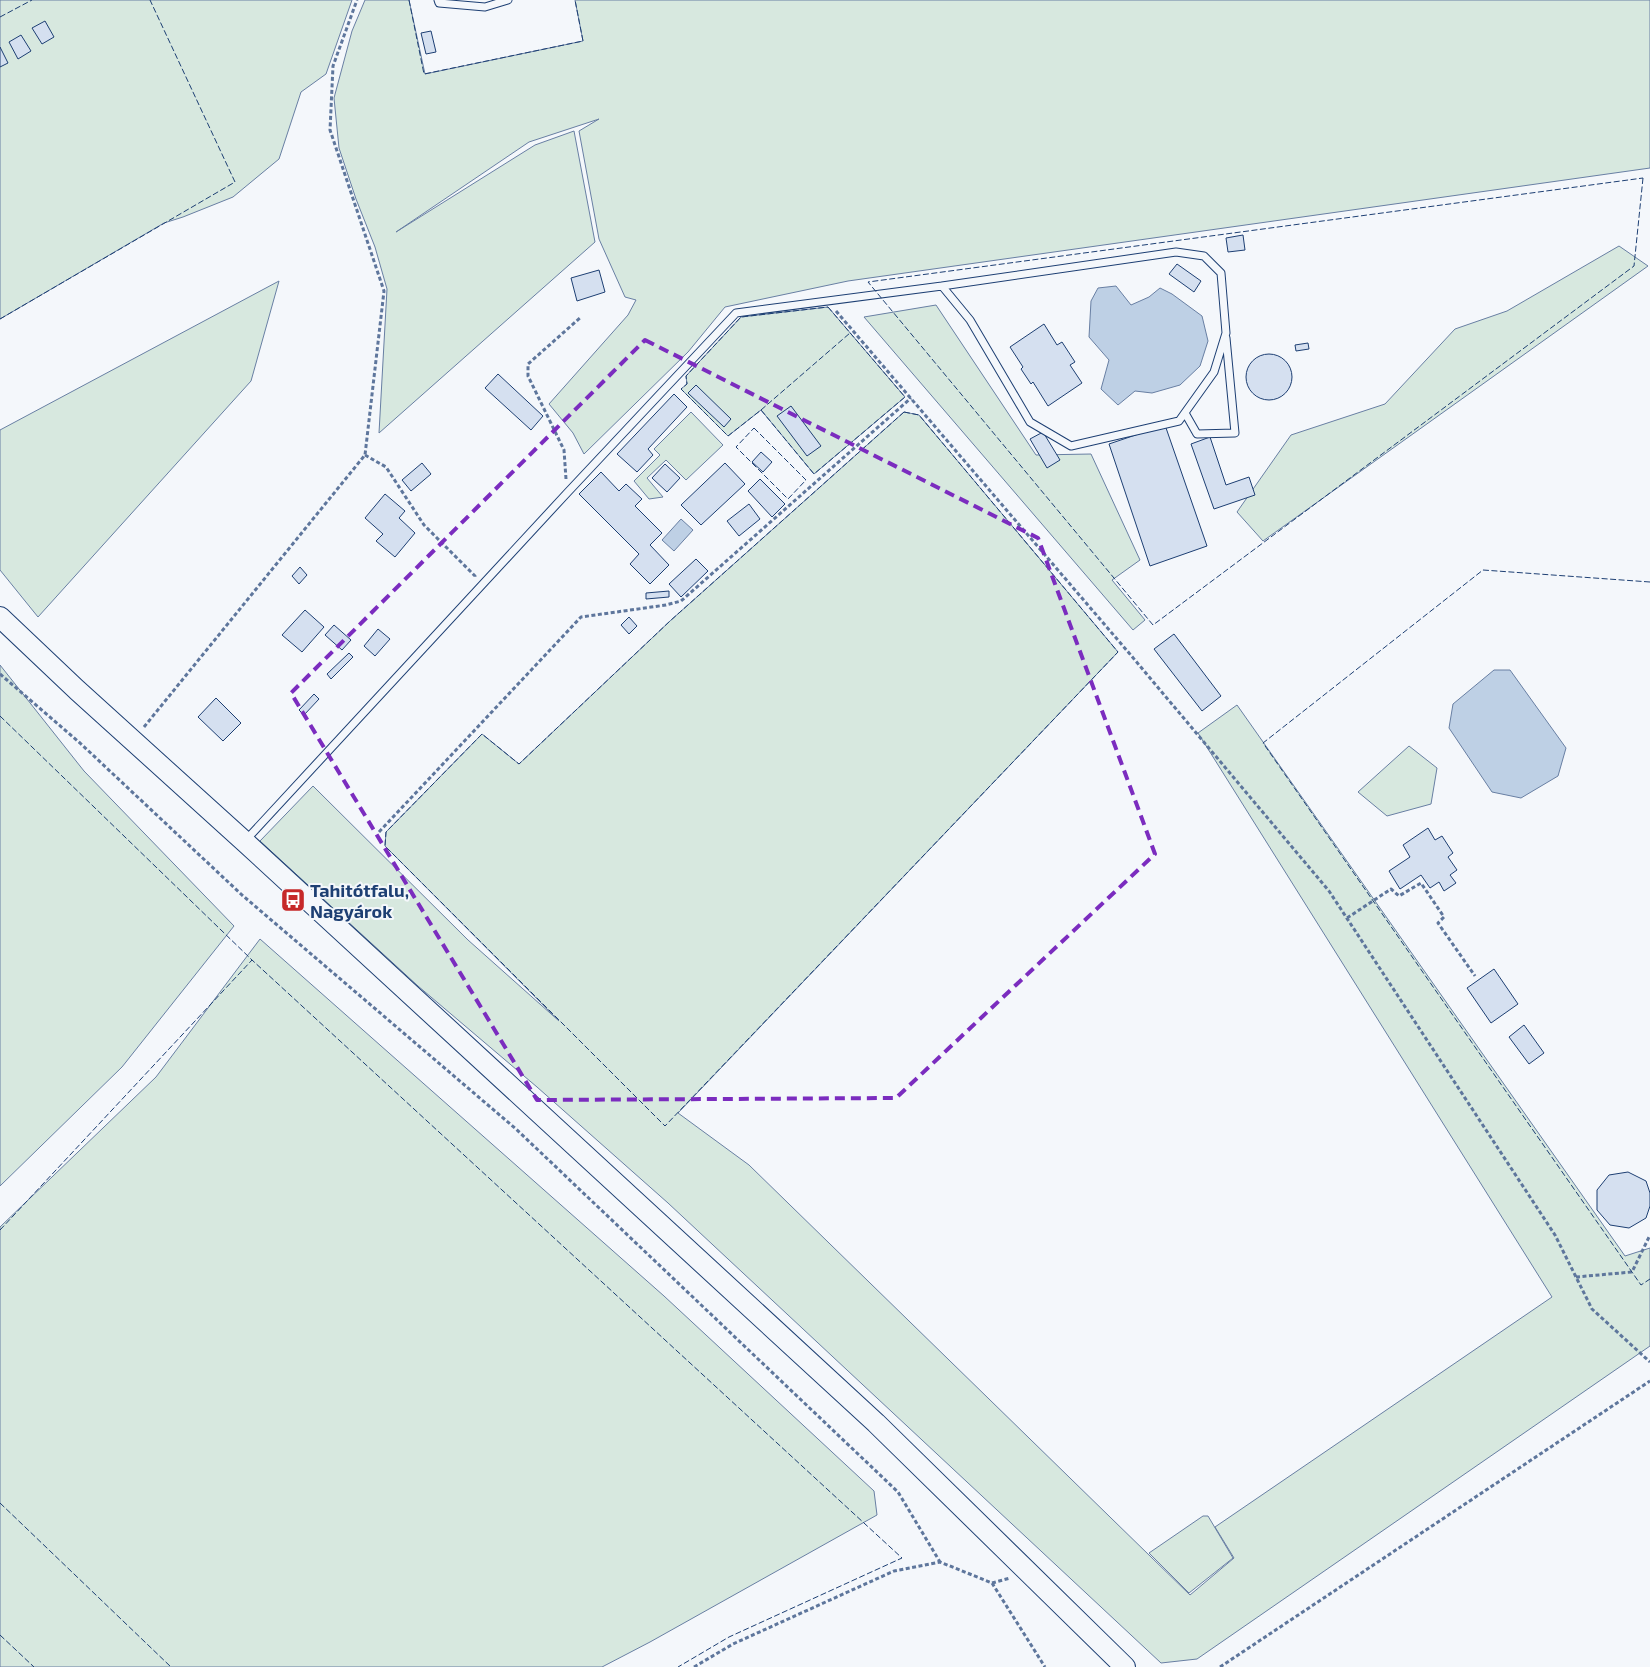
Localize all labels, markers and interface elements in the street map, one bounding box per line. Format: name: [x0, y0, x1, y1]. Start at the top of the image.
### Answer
place label: Tahitótfalu, Nagyárok: [310, 879, 409, 922]
bus stop icon: Tahitótfalu, Nagyárok: [280, 887, 306, 913]

